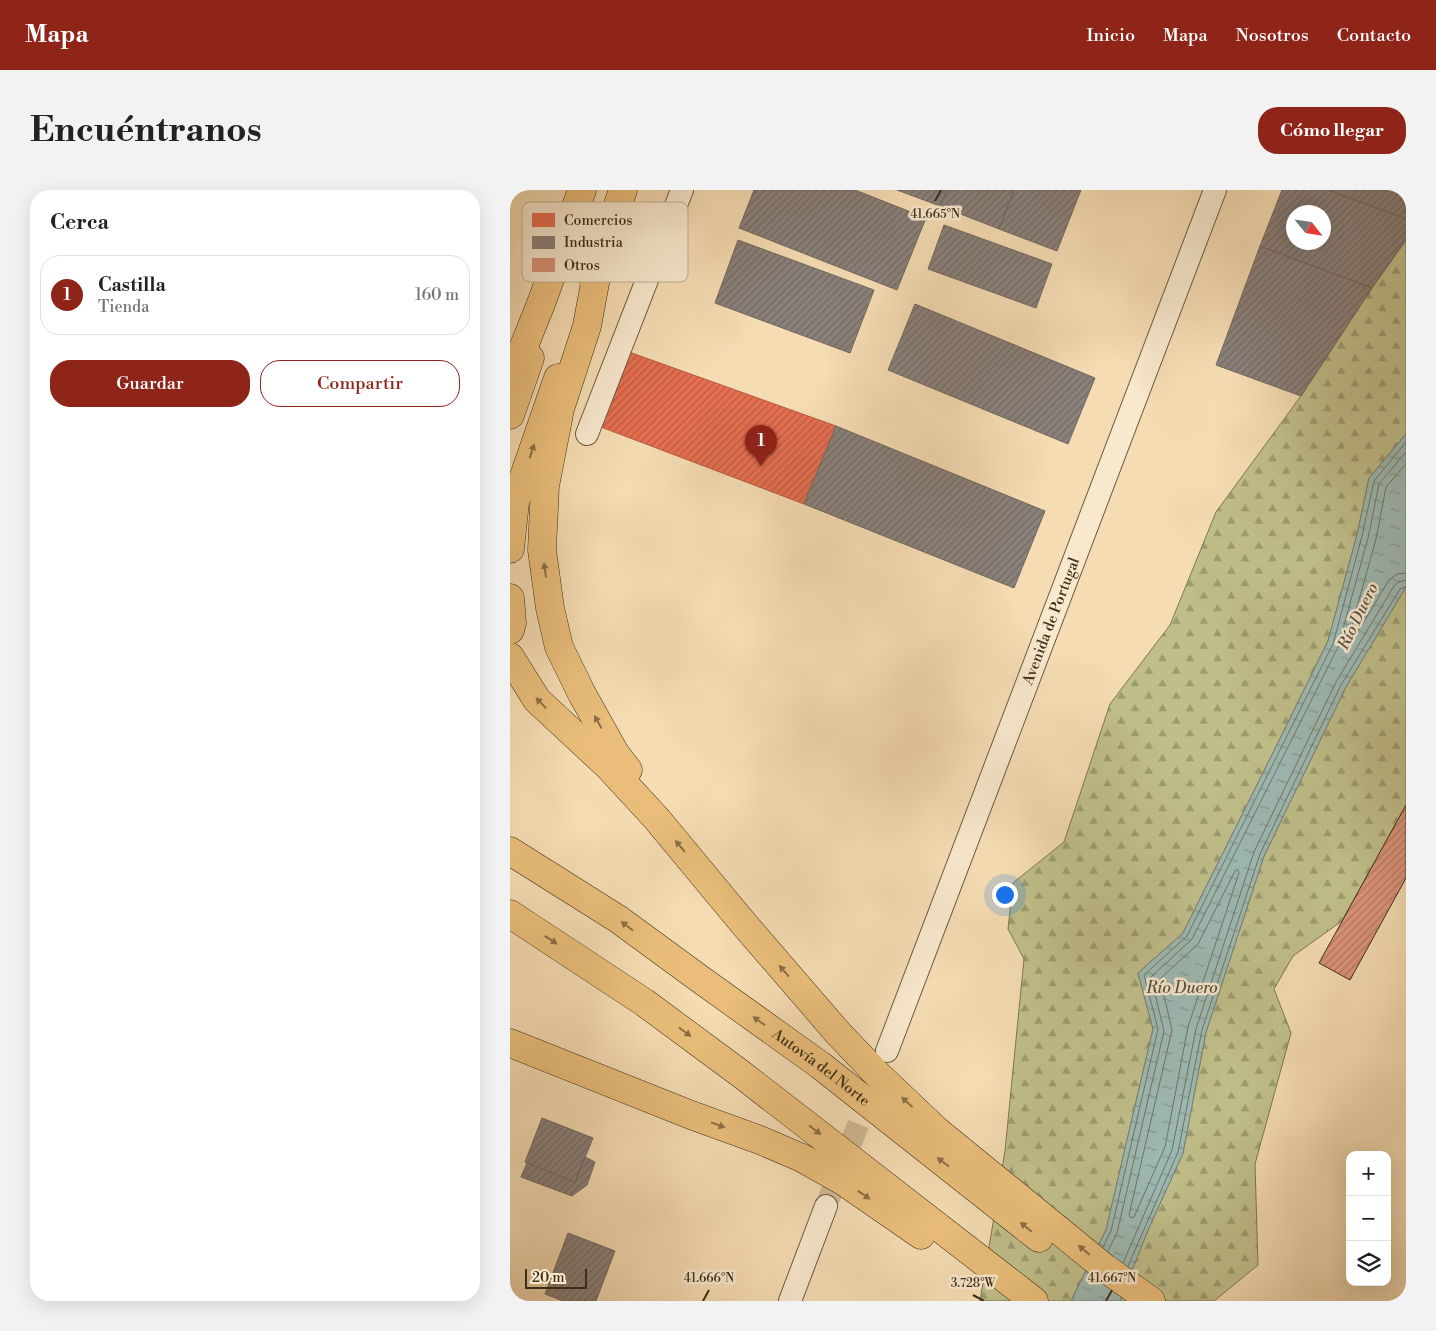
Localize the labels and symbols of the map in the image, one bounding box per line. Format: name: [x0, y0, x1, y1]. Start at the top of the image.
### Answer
legend: [522, 202, 688, 282]
north arrow: [1286, 205, 1331, 250]
text: 41.665°N: [910, 207, 960, 222]
text: Comercios: [564, 212, 632, 230]
text: Industria: [564, 234, 624, 252]
text: Otros: [564, 257, 600, 275]
pin: 1: [745, 425, 777, 466]
one-way arrow: [529, 443, 537, 458]
street label: Avenida de Portugal: [1018, 554, 1084, 689]
one-way arrow: [541, 562, 549, 578]
water label: Río Duero: [1333, 580, 1383, 654]
one-way arrow: [535, 698, 547, 710]
one-way arrow: [593, 716, 602, 729]
one-way arrow: [674, 840, 685, 853]
your location: [992, 882, 1018, 908]
one-way arrow: [621, 920, 634, 931]
one-way arrow: [544, 936, 558, 945]
one-way arrow: [778, 965, 790, 977]
water label: Río Duero: [1145, 978, 1218, 998]
one-way arrow: [752, 1016, 766, 1026]
street label: Autovía del Norte: [767, 1024, 874, 1111]
one-way arrow: [678, 1027, 691, 1038]
one-way arrow: [901, 1096, 913, 1108]
one-way arrow: [711, 1122, 726, 1129]
one-way arrow: [808, 1125, 822, 1135]
one-way arrow: [937, 1157, 950, 1168]
one-way arrow: [857, 1190, 871, 1200]
one-way arrow: [1020, 1222, 1033, 1233]
one-way arrow: [1078, 1245, 1091, 1256]
scale bar: [525, 1266, 588, 1289]
text: 41.666°N: [684, 1271, 734, 1286]
text: 41.667°N: [1088, 1271, 1136, 1286]
text: 3.728°W: [951, 1276, 996, 1291]

